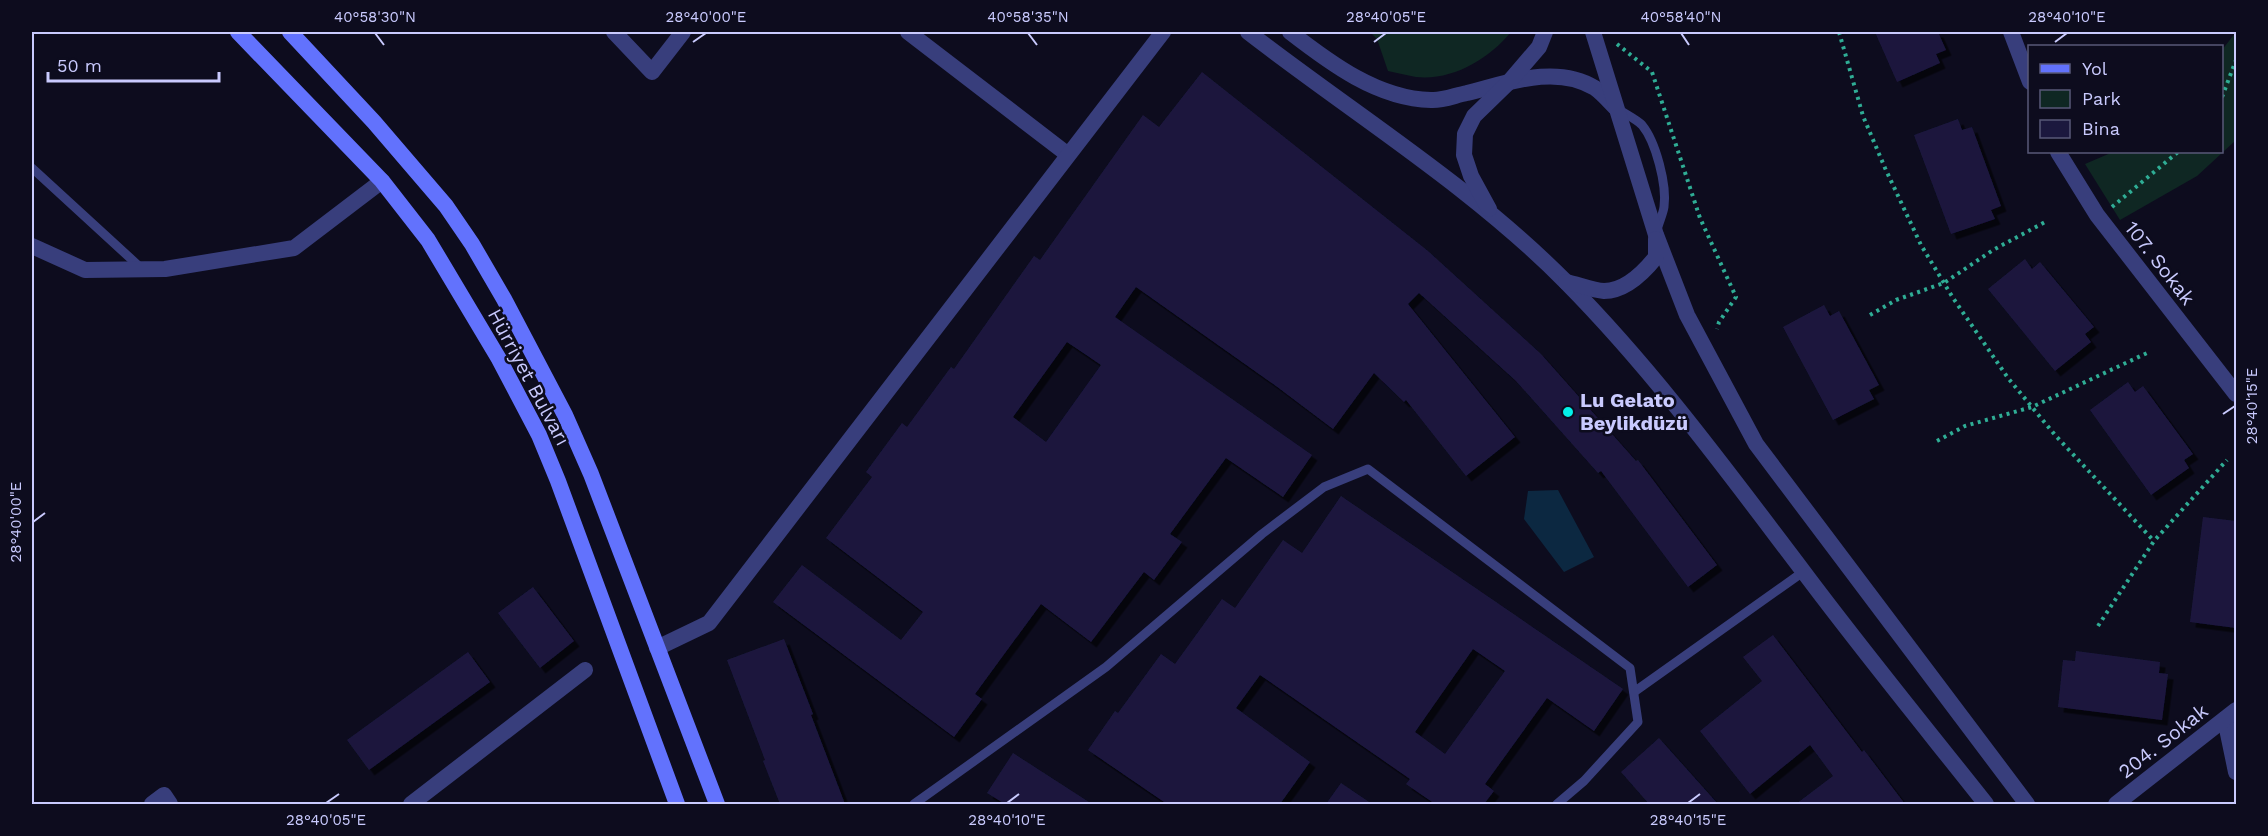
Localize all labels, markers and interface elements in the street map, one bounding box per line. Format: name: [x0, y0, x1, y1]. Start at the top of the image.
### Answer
text: 40°58'30"N: [334, 8, 416, 26]
text: 28°40'00"E: [666, 8, 746, 26]
text: 40°58'35"N: [987, 8, 1069, 26]
text: 28°40'05"E: [1346, 8, 1426, 26]
text: 40°58'40"N: [1640, 8, 1722, 26]
text: 28°40'10"E: [2028, 8, 2106, 26]
scale bar: [48, 45, 219, 83]
legend: [2028, 45, 2223, 153]
text: 50 m: [57, 55, 102, 76]
text: Yol: [2082, 58, 2108, 79]
text: Park: [2082, 88, 2121, 109]
text: Bina: [2082, 118, 2120, 139]
street label: 107. Sokak: [2120, 216, 2200, 310]
street label: Hürriyet Bulvarı: [483, 305, 575, 449]
text: 28°40'15"E: [2243, 368, 2261, 444]
place label: Lu Gelato Beylikdüzü: [1580, 388, 1688, 435]
marker: Lu Gelato Beylikdüzü: [1561, 405, 1575, 419]
text: 28°40'00"E: [7, 482, 25, 562]
street label: 204. Sokak: [2114, 699, 2212, 783]
text: 28°40'05"E: [286, 811, 366, 829]
text: 28°40'10"E: [968, 811, 1046, 829]
text: 28°40'15"E: [1650, 811, 1726, 829]

